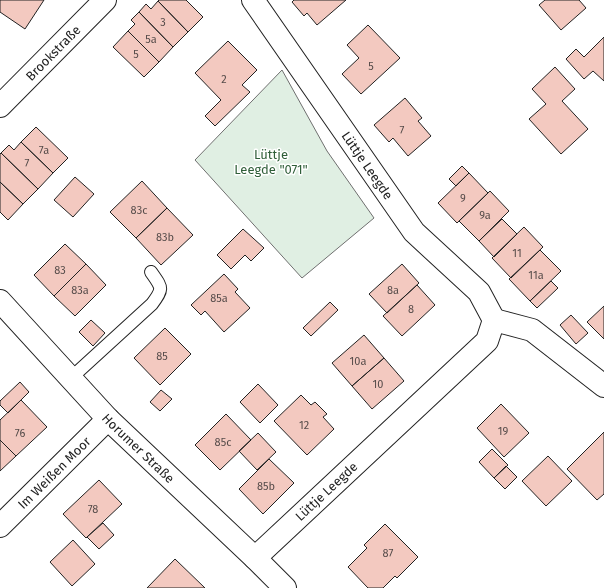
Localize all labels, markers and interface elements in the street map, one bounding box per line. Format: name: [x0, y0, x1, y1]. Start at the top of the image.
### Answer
house number: 3: [160, 16, 166, 29]
street label: Brookstraße: [23, 22, 84, 84]
house number: 5a: [145, 33, 157, 46]
house number: 5: [133, 48, 139, 61]
house number: 5: [368, 60, 374, 73]
house number: 2: [221, 73, 227, 86]
house number: 7: [400, 124, 405, 137]
street label: Lüttje Leegde: [338, 129, 396, 202]
house number: 7a: [39, 144, 49, 157]
park label: Lüttje Leegde "071": [234, 147, 308, 177]
house number: 7: [25, 157, 30, 170]
house number: 9: [460, 192, 466, 205]
house number: 83c: [131, 204, 147, 217]
house number: 9a: [479, 209, 491, 222]
house number: 83b: [156, 231, 174, 244]
house number: 11: [512, 247, 522, 260]
house number: 83: [54, 264, 66, 277]
house number: 11a: [528, 269, 544, 282]
house number: 83a: [71, 284, 89, 297]
house number: 8a: [387, 284, 399, 297]
house number: 85a: [210, 292, 228, 305]
house number: 8: [408, 303, 414, 316]
house number: 85: [156, 350, 168, 363]
house number: 10a: [350, 355, 366, 368]
house number: 10: [373, 378, 383, 391]
street label: Horumer Straße: [99, 411, 178, 486]
house number: 12: [299, 419, 309, 432]
house number: 19: [498, 425, 508, 438]
house number: 76: [15, 427, 25, 440]
street label: Im Weißen Moor: [15, 434, 94, 512]
house number: 85c: [215, 436, 231, 449]
street label: Lüttje Leegde: [292, 459, 360, 524]
house number: 85b: [257, 480, 275, 493]
house number: 78: [88, 503, 98, 516]
house number: 87: [383, 547, 394, 560]

